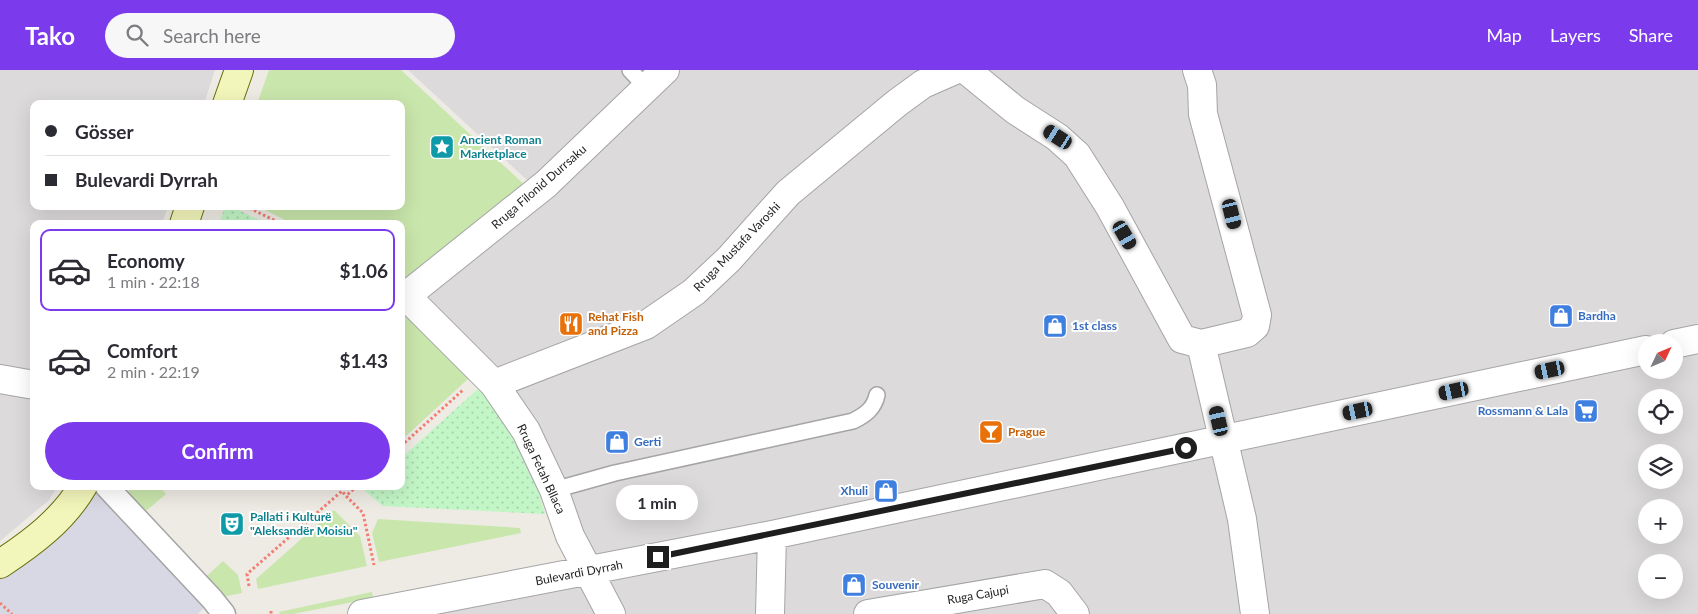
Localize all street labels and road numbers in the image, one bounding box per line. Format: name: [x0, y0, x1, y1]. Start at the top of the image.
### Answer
street label: Rruga Filonid Durrsaku: [488, 141, 589, 232]
street label: Rruga Mustafa Varoshi: [690, 199, 783, 295]
street label: Rruga Fetah Bllaca: [514, 422, 569, 516]
street label: Bulevardi Dyrrah: [534, 557, 624, 588]
street label: Ruga Cajupi: [946, 582, 1010, 607]

